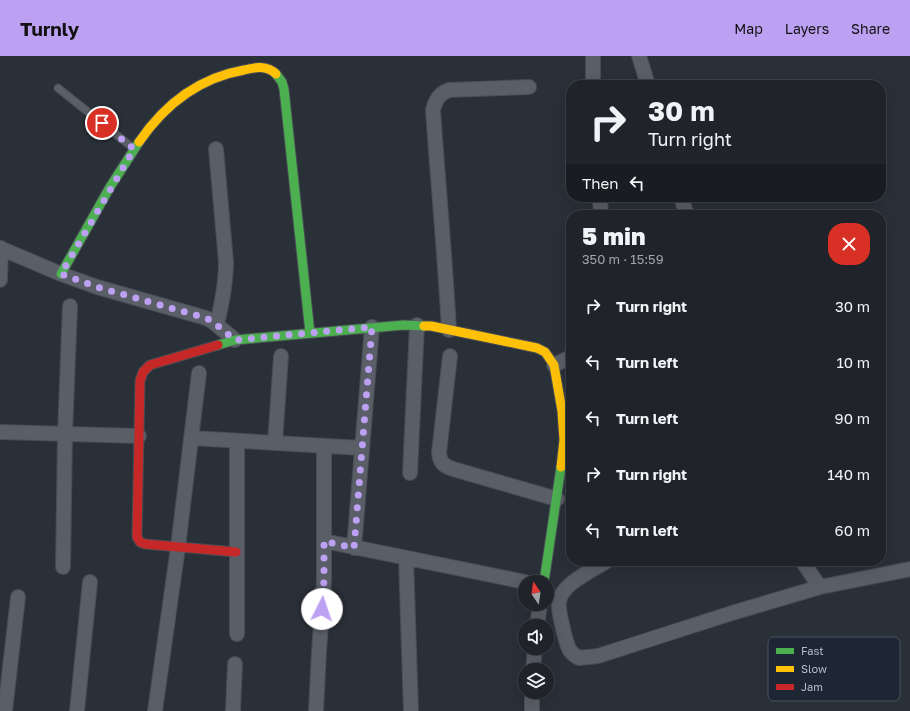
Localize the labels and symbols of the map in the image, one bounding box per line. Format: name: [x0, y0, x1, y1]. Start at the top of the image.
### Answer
pin: [85, 106, 119, 140]
north arrow: [518, 575, 554, 611]
position arrow: [301, 588, 343, 630]
legend: [768, 637, 900, 701]
text: Fast: [801, 644, 824, 657]
text: Slow: [801, 662, 827, 675]
text: Jam: [801, 680, 823, 693]

